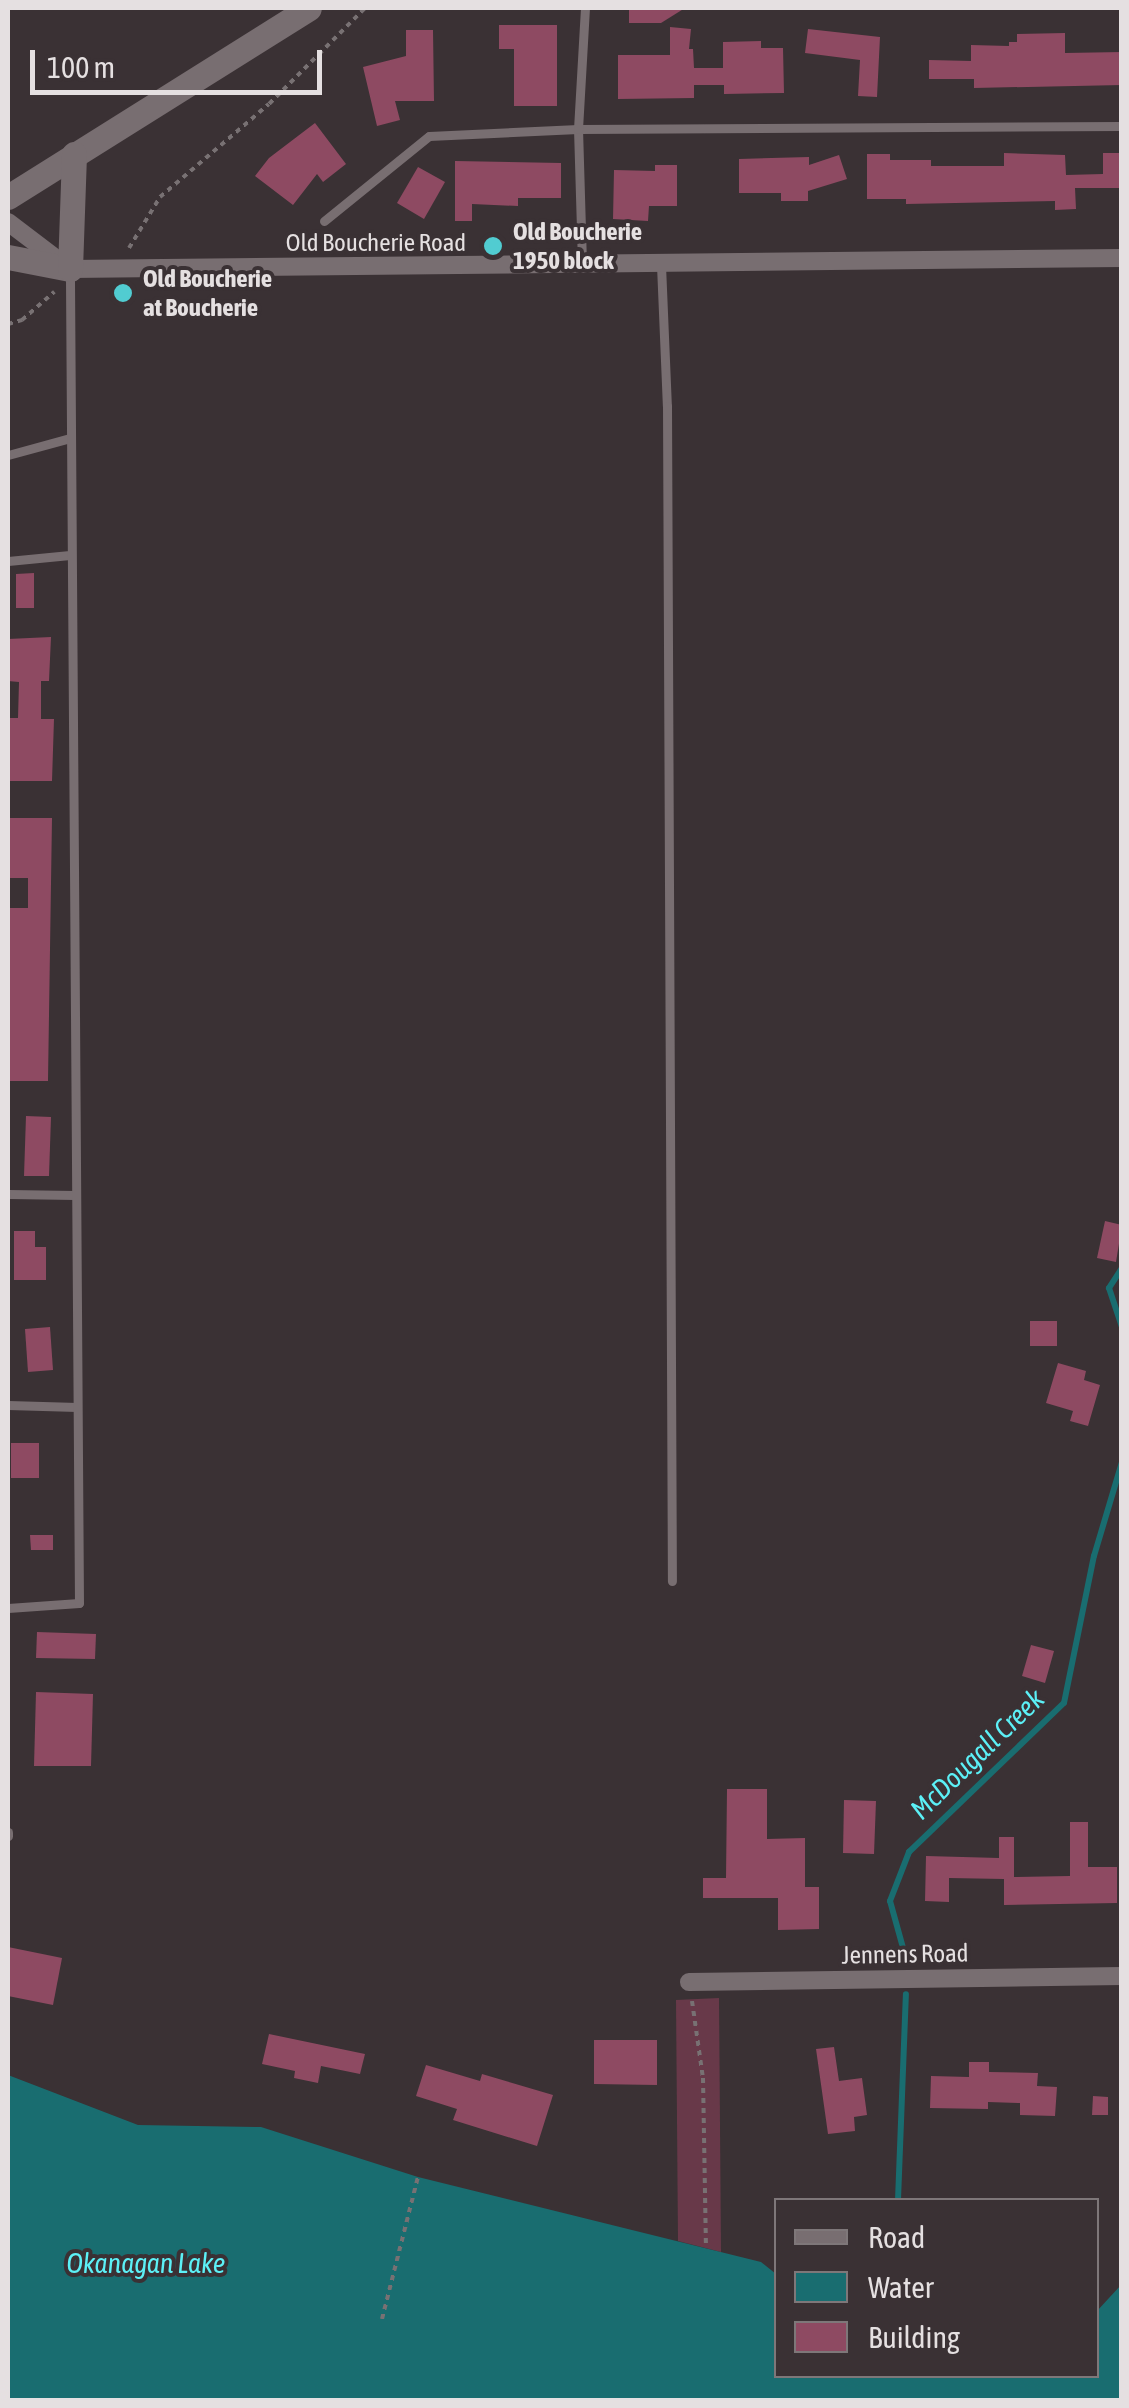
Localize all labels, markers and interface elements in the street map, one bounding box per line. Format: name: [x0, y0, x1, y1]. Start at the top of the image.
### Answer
scale bar: [35, 30, 328, 92]
text: 100 m: [47, 50, 115, 84]
place label: Old Boucherie 1950 block: [513, 217, 642, 276]
street label: Old Boucherie Road: [286, 227, 466, 257]
marker: Old Boucherie 1950 block: [482, 235, 504, 257]
place label: Old Boucherie at Boucherie: [143, 264, 272, 323]
marker: Old Boucherie at Boucherie: [112, 282, 134, 304]
water label: McDougall Creek: [903, 1682, 1051, 1826]
street label: Jennens Road: [841, 1938, 969, 1970]
legend: [774, 2198, 1099, 2378]
text: Road: [868, 2220, 925, 2254]
water label: Okanagan Lake: [66, 2246, 226, 2280]
text: Water: [868, 2270, 934, 2304]
text: Building: [868, 2320, 960, 2354]

